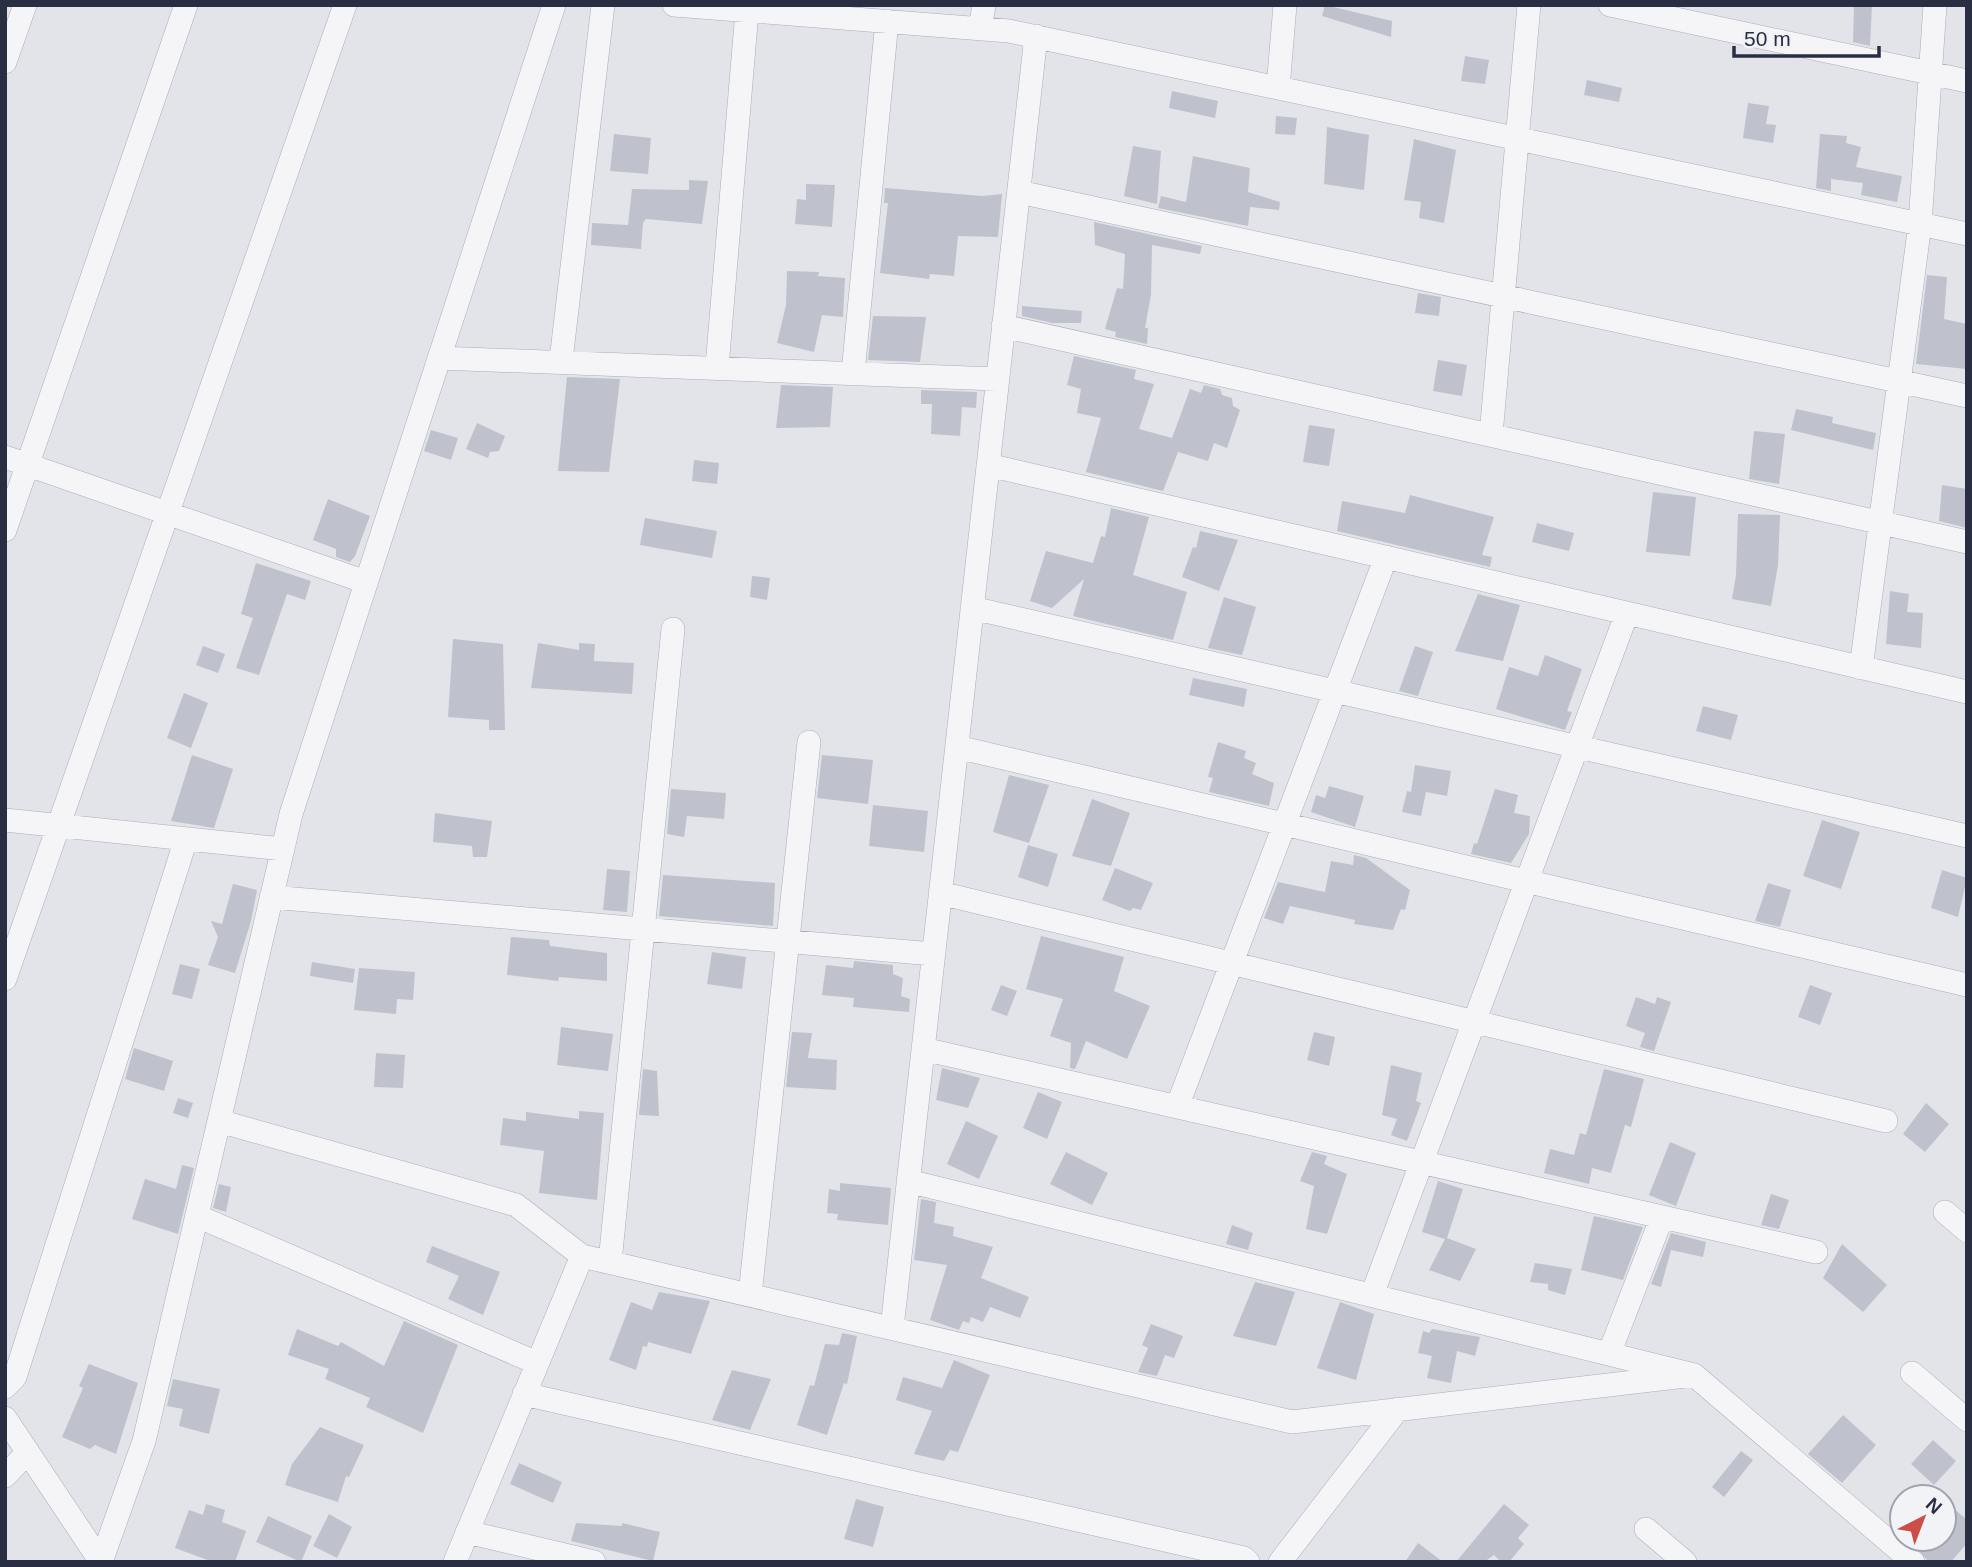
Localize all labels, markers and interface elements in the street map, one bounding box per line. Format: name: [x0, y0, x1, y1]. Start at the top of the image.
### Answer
scale bar: [1734, 14, 1879, 58]
text: 50 m: [1744, 27, 1791, 50]
north arrow: [1888, 1483, 1958, 1553]
text: N: [1922, 1493, 1946, 1518]

